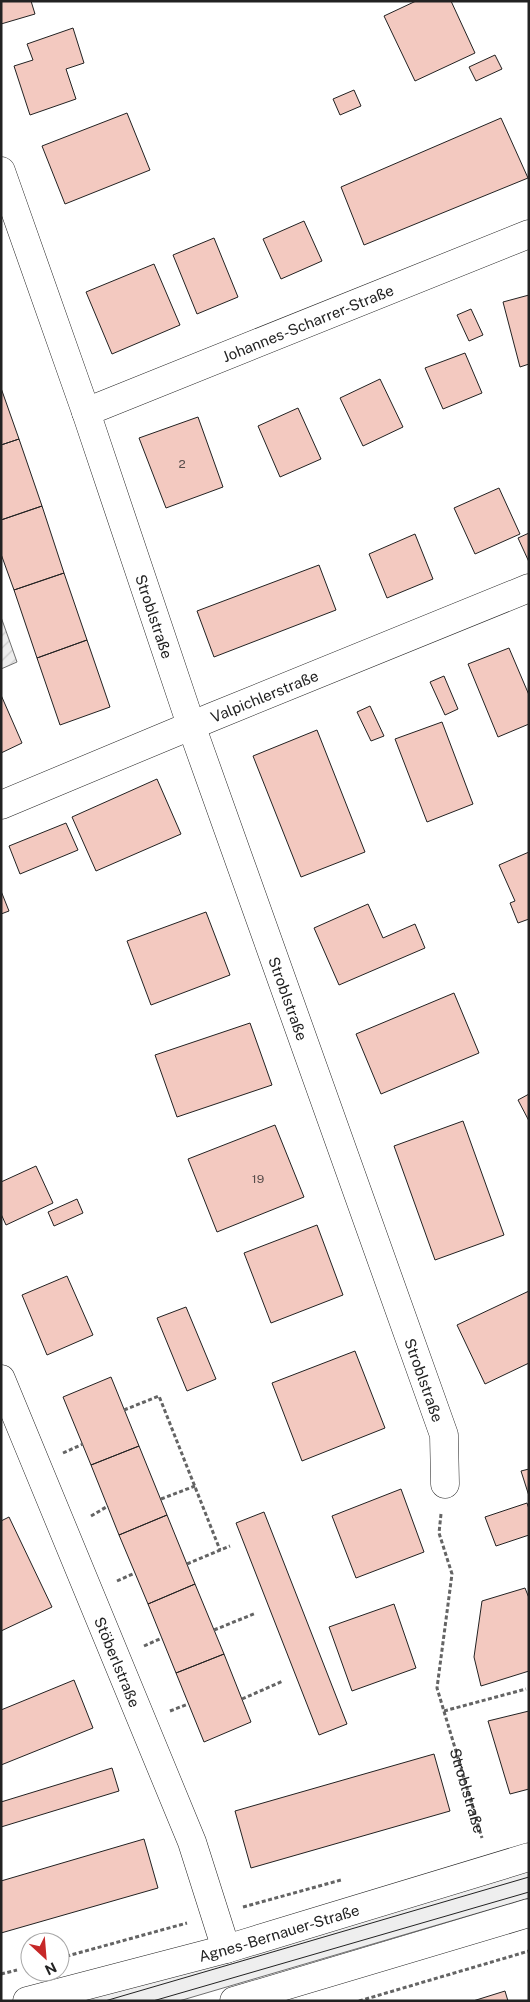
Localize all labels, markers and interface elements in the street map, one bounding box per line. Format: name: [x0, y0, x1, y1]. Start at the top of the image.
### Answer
street label: Johannes-Scharrer-Straße: [220, 281, 396, 365]
house number: 2: [178, 457, 186, 471]
street label: Stroblstraße: [133, 572, 177, 661]
street label: Valpichlerstraße: [208, 666, 321, 725]
street label: Stroblstraße: [266, 954, 311, 1043]
house number: 19: [252, 1172, 264, 1186]
street label: Stroblstraße: [402, 1336, 447, 1424]
street label: Stöberlstraße: [92, 1614, 144, 1710]
street label: Stroblstraße: [447, 1746, 488, 1835]
street label: Agnes-Bernauer-Straße: [197, 1901, 361, 1964]
north arrow: [20, 1932, 70, 1982]
text: N: [42, 1959, 59, 1978]

